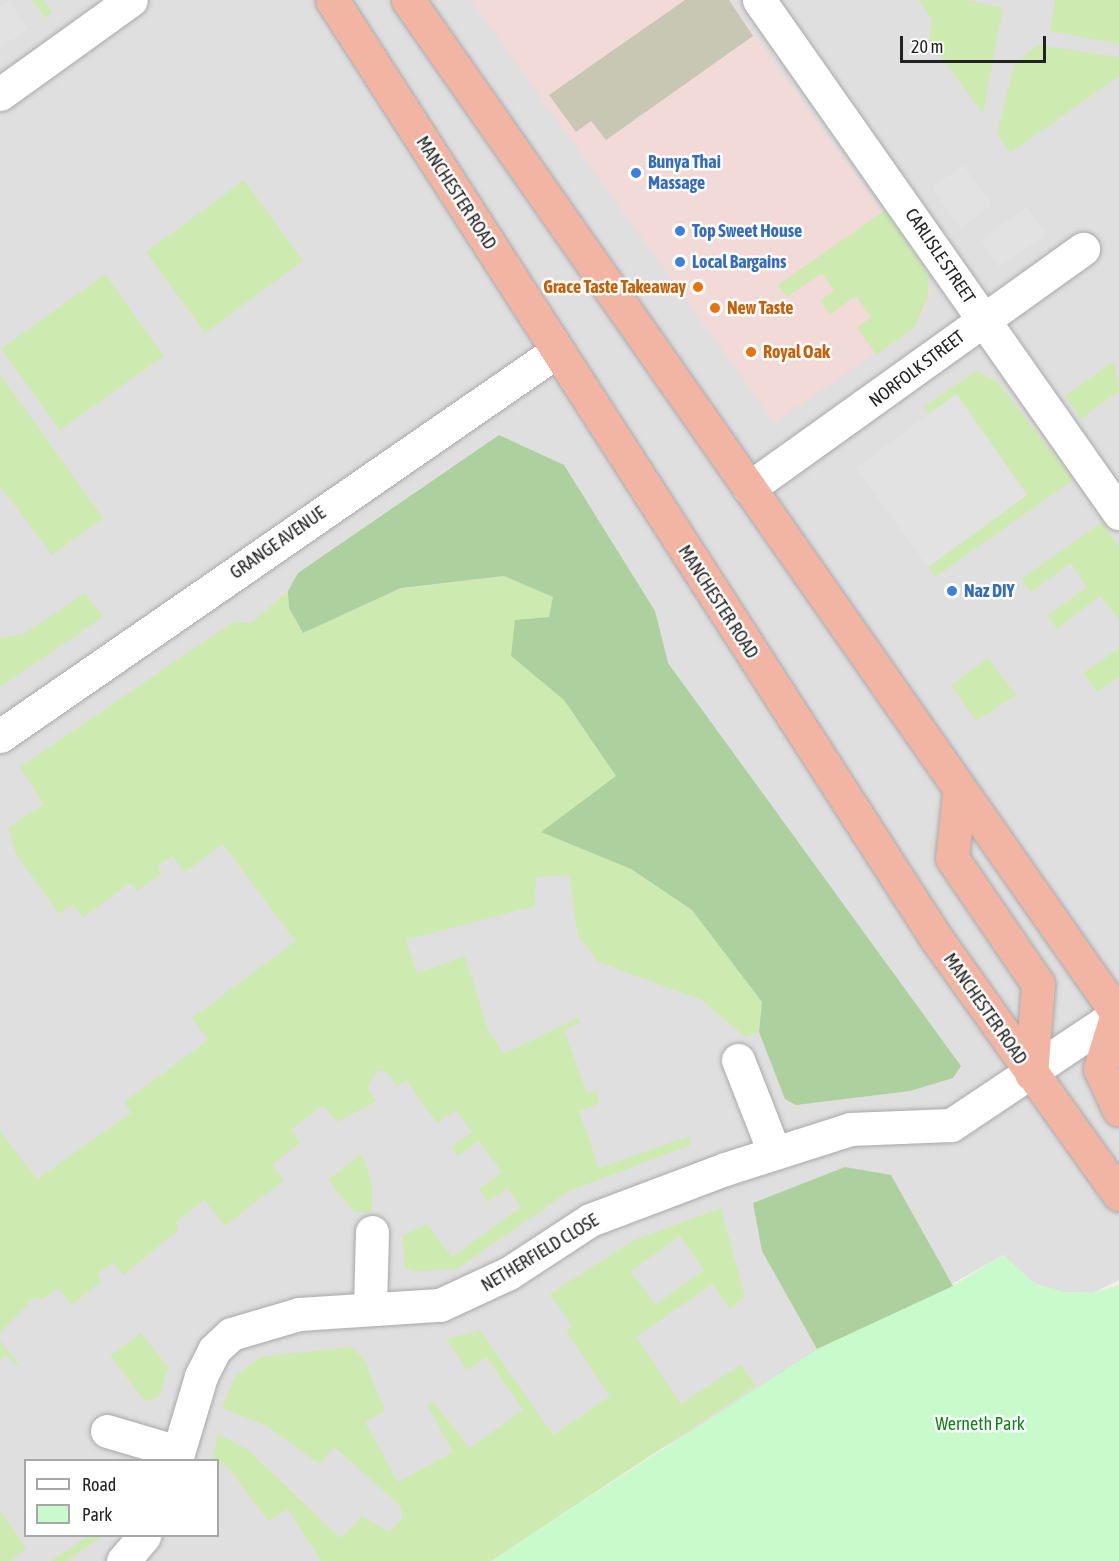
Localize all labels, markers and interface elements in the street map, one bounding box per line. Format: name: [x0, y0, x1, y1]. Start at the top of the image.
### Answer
scale bar: [903, 24, 1048, 62]
text: 20 m: [911, 36, 943, 57]
street label: MANCHESTER ROAD: [411, 132, 501, 254]
place label: Bunya Thai Massage: [648, 152, 721, 195]
marker: Bunya Thai Massage: [629, 166, 643, 180]
street label: CARLISLE STREET: [900, 204, 980, 308]
place label: Top Sweet House: [692, 220, 802, 242]
marker: Top Sweet House: [673, 224, 687, 238]
place label: Local Bargains: [692, 251, 786, 273]
marker: Local Bargains: [673, 255, 687, 269]
place label: Grace Taste Takeaway: [543, 276, 686, 298]
marker: Grace Taste Takeaway: [691, 280, 705, 294]
place label: New Taste: [727, 297, 793, 319]
marker: New Taste: [708, 301, 722, 315]
street label: NORFOLK STREET: [865, 326, 969, 412]
place label: Royal Oak: [763, 341, 830, 363]
marker: Royal Oak: [744, 345, 758, 359]
street label: GRANGE AVENUE: [226, 502, 330, 584]
street label: MANCHESTER ROAD: [673, 541, 763, 663]
place label: Naz DIY: [964, 580, 1015, 602]
marker: Naz DIY: [945, 584, 959, 598]
street label: MANCHESTER ROAD: [939, 949, 1031, 1069]
street label: NETHERFIELD CLOSE: [478, 1210, 602, 1296]
park label: Werneth Park: [935, 1413, 1025, 1435]
legend: [24, 1459, 219, 1537]
text: Road: [82, 1474, 116, 1495]
text: Park: [82, 1504, 112, 1525]

